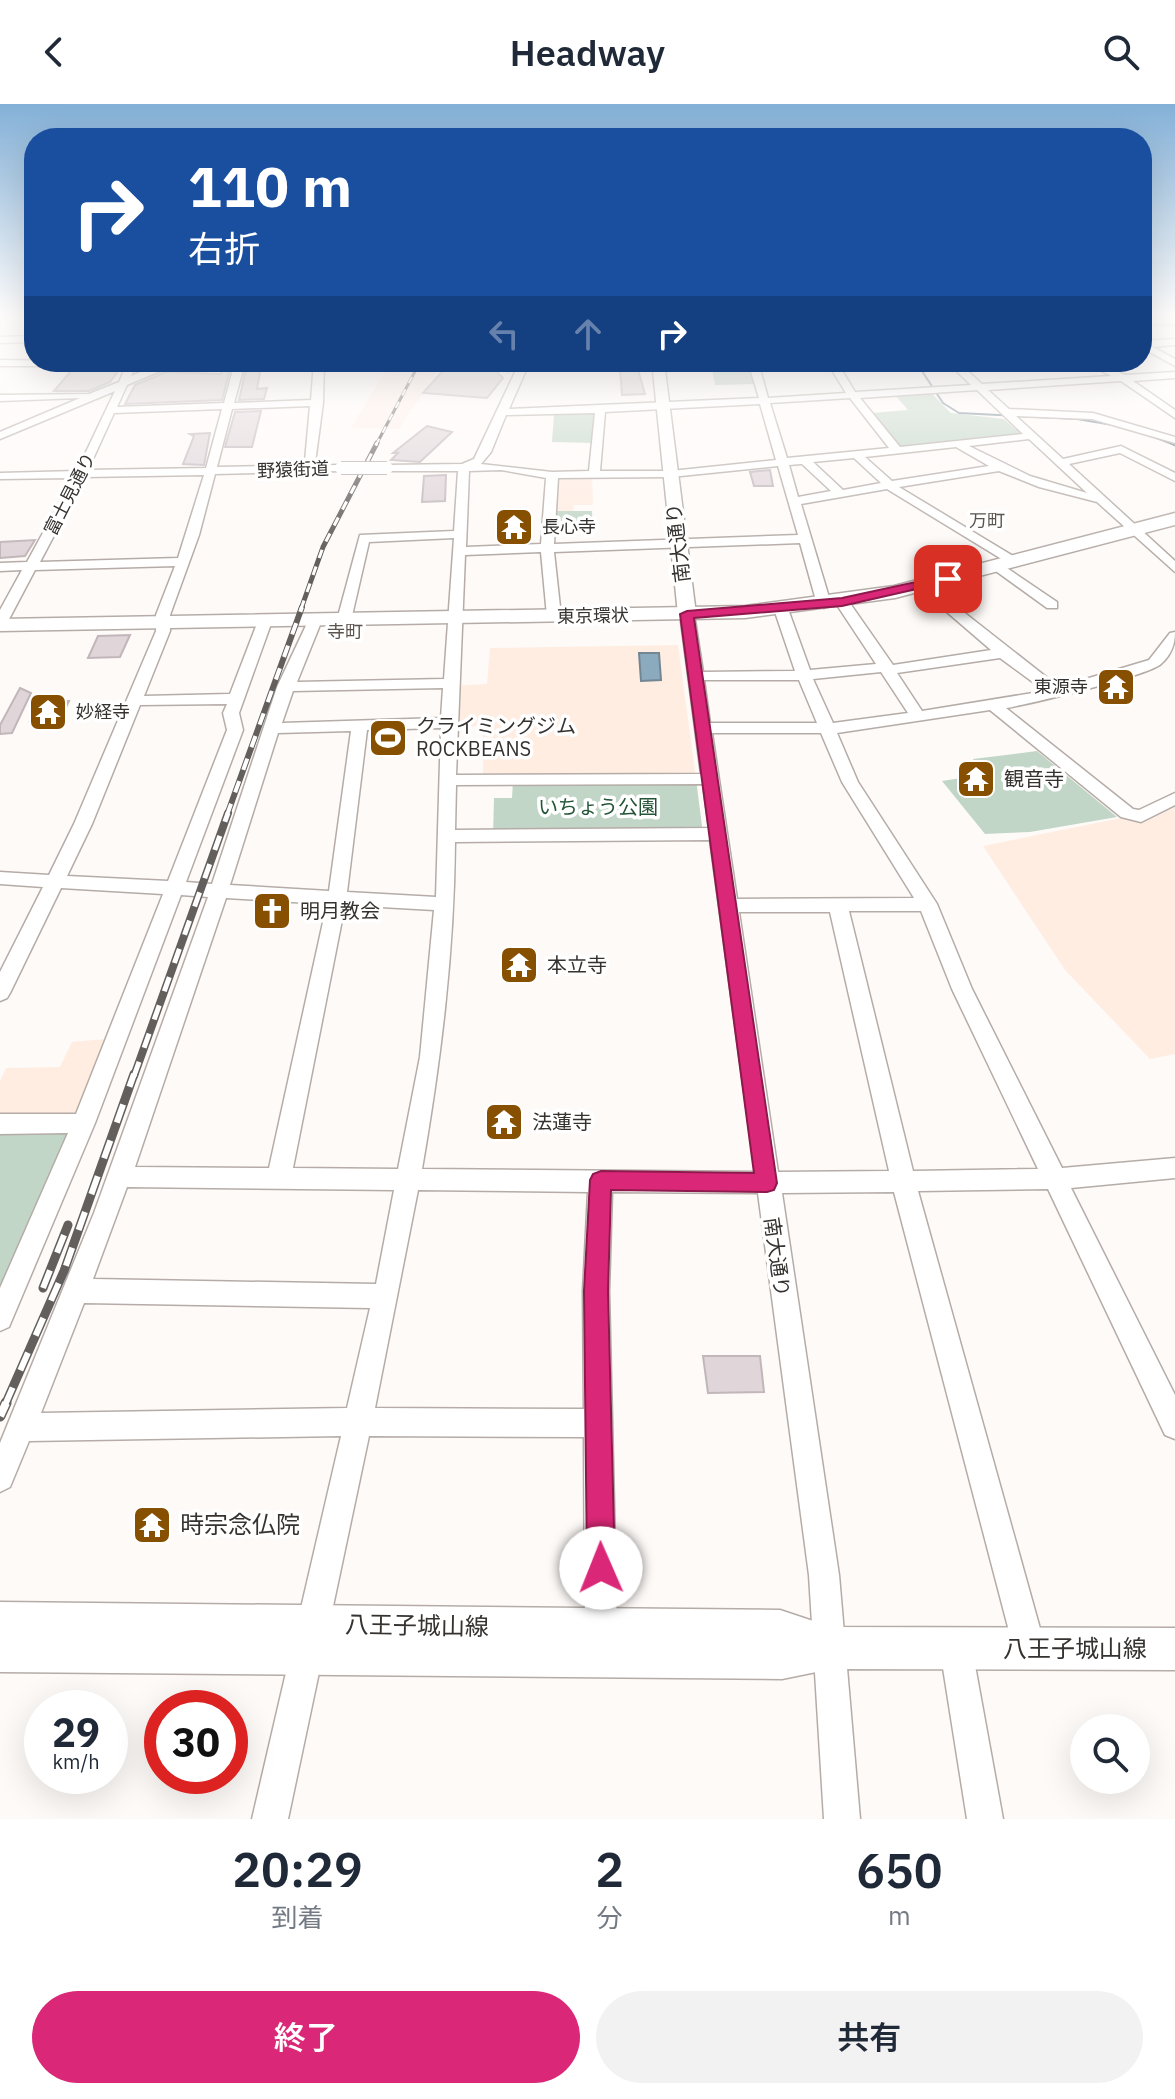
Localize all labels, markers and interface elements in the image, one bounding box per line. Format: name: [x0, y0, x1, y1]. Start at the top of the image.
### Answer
text: Headway: [510, 29, 665, 76]
icon: back: [32, 30, 76, 74]
icon: search: [1099, 30, 1143, 74]
text: 110 m: [188, 150, 352, 222]
icon: right: [56, 160, 160, 264]
text: 右折: [188, 225, 260, 272]
icon: left: [482, 312, 526, 356]
icon: ahead: [566, 312, 610, 356]
icon: right: [650, 312, 694, 356]
street label: 富士見通り: [39, 448, 100, 539]
street label: 野猿街道: [257, 457, 329, 482]
street label: 南大通り: [659, 502, 696, 584]
temple icon: 長心寺: [493, 506, 535, 548]
district label: 万町: [969, 509, 1005, 532]
place label: 長心寺: [542, 515, 596, 538]
pin: [914, 545, 982, 613]
icon: arrive: [926, 557, 970, 601]
street label: 東京環状: [557, 603, 629, 628]
district label: 寺町: [327, 620, 363, 643]
temple icon: 東源寺: [1095, 666, 1137, 708]
place label: 東源寺: [1034, 675, 1088, 698]
temple icon: 妙経寺: [27, 691, 69, 733]
place label: 妙経寺: [76, 700, 130, 723]
place label: クライミングジム ROCKBEANS: [416, 712, 576, 762]
sports icon: クライミングジム ROCKBEANS: [367, 717, 409, 759]
temple icon: 観音寺: [955, 758, 997, 800]
place label: 観音寺: [1004, 765, 1064, 792]
park label: いちょう公園: [538, 793, 658, 820]
church icon: 明月教会: [251, 890, 293, 932]
place label: 明月教会: [300, 897, 380, 924]
temple icon: 本立寺: [498, 944, 540, 986]
place label: 本立寺: [547, 951, 607, 978]
temple icon: 法蓮寺: [483, 1101, 525, 1143]
place label: 法蓮寺: [532, 1108, 592, 1135]
street label: 南大通り: [759, 1215, 796, 1298]
temple icon: 時宗念仏院: [131, 1504, 173, 1546]
place label: 時宗念仏院: [180, 1508, 300, 1540]
position arrow: [559, 1526, 643, 1610]
street label: 八王子城山線: [345, 1608, 489, 1642]
street label: 八王子城山線: [1003, 1632, 1147, 1664]
speed limit sign: 30: [144, 1690, 248, 1794]
text: 29: [52, 1706, 100, 1758]
map controls: [1070, 1714, 1150, 1794]
button: search: [1070, 1714, 1150, 1794]
text: km/h: [52, 1748, 100, 1775]
text: 20:29: [232, 1838, 363, 1900]
text: 2: [595, 1838, 624, 1900]
text: 650: [856, 1839, 943, 1901]
text: m: [888, 1898, 911, 1932]
text: 到着: [272, 1900, 324, 1934]
text: 分: [597, 1900, 623, 1934]
button: 終了: [32, 1991, 580, 2083]
button: 共有: [596, 1991, 1143, 2083]

